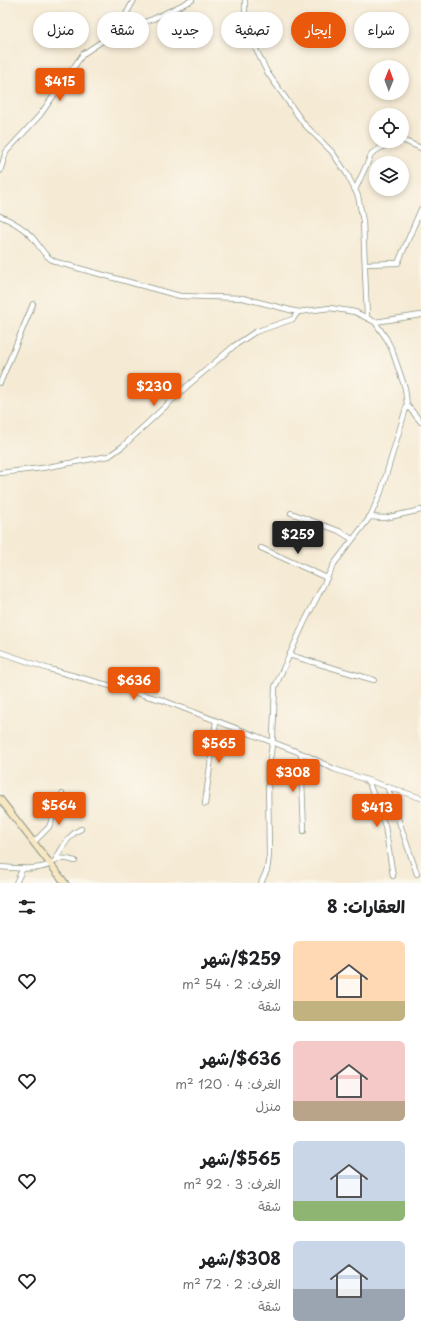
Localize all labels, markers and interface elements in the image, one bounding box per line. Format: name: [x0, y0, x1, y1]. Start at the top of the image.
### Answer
chip: منزل: [33, 12, 89, 48]
chip: شقة: [97, 12, 149, 48]
chip: جديد: [157, 12, 213, 48]
chip: تصفية: [221, 12, 283, 48]
chip: إيجار: [291, 12, 346, 48]
chip: شراء: [354, 12, 409, 48]
north arrow: [369, 60, 409, 100]
map controls: [369, 60, 409, 196]
pin: $415: [36, 68, 84, 102]
text: $415: [44, 71, 76, 90]
button: locate: [369, 108, 409, 148]
button: layers: [369, 156, 409, 196]
pin: $230: [130, 373, 178, 407]
text: $230: [136, 376, 172, 395]
pin: $259: [274, 521, 322, 555]
text: $259: [281, 524, 315, 543]
pin: $636: [110, 667, 158, 701]
text: $636: [117, 670, 151, 689]
pin: $565: [195, 730, 243, 764]
text: $565: [202, 733, 236, 752]
pin: $308: [269, 759, 317, 793]
text: $308: [276, 762, 310, 781]
pin: $564: [35, 792, 83, 826]
pin: $413: [353, 794, 401, 828]
text: $564: [42, 795, 76, 814]
text: $413: [361, 797, 393, 816]
text: العقارات: 8: [327, 893, 405, 919]
icon: filters: [16, 896, 38, 918]
text: $259/شهر: [202, 945, 281, 971]
icon: home: [325, 957, 373, 1005]
icon: heart: [16, 970, 38, 992]
text: الغرف: 2 · 54 m²: [182, 974, 281, 993]
text: شقة: [258, 996, 281, 1015]
text: $636/شهر: [201, 1045, 281, 1071]
icon: home: [325, 1057, 373, 1105]
icon: heart: [16, 1070, 38, 1092]
text: الغرف: 4 · 120 m²: [175, 1074, 281, 1093]
text: منزل: [255, 1096, 281, 1115]
text: $565/شهر: [201, 1145, 281, 1171]
icon: home: [325, 1157, 373, 1205]
icon: heart: [16, 1170, 38, 1192]
text: الغرف: 3 · 92 m²: [183, 1174, 281, 1193]
text: شقة: [258, 1196, 281, 1215]
text: $308/شهر: [200, 1245, 281, 1271]
icon: home: [325, 1257, 373, 1305]
icon: heart: [16, 1270, 38, 1292]
text: الغرف: 2 · 72 m²: [183, 1274, 281, 1293]
text: شقة: [258, 1296, 281, 1315]

